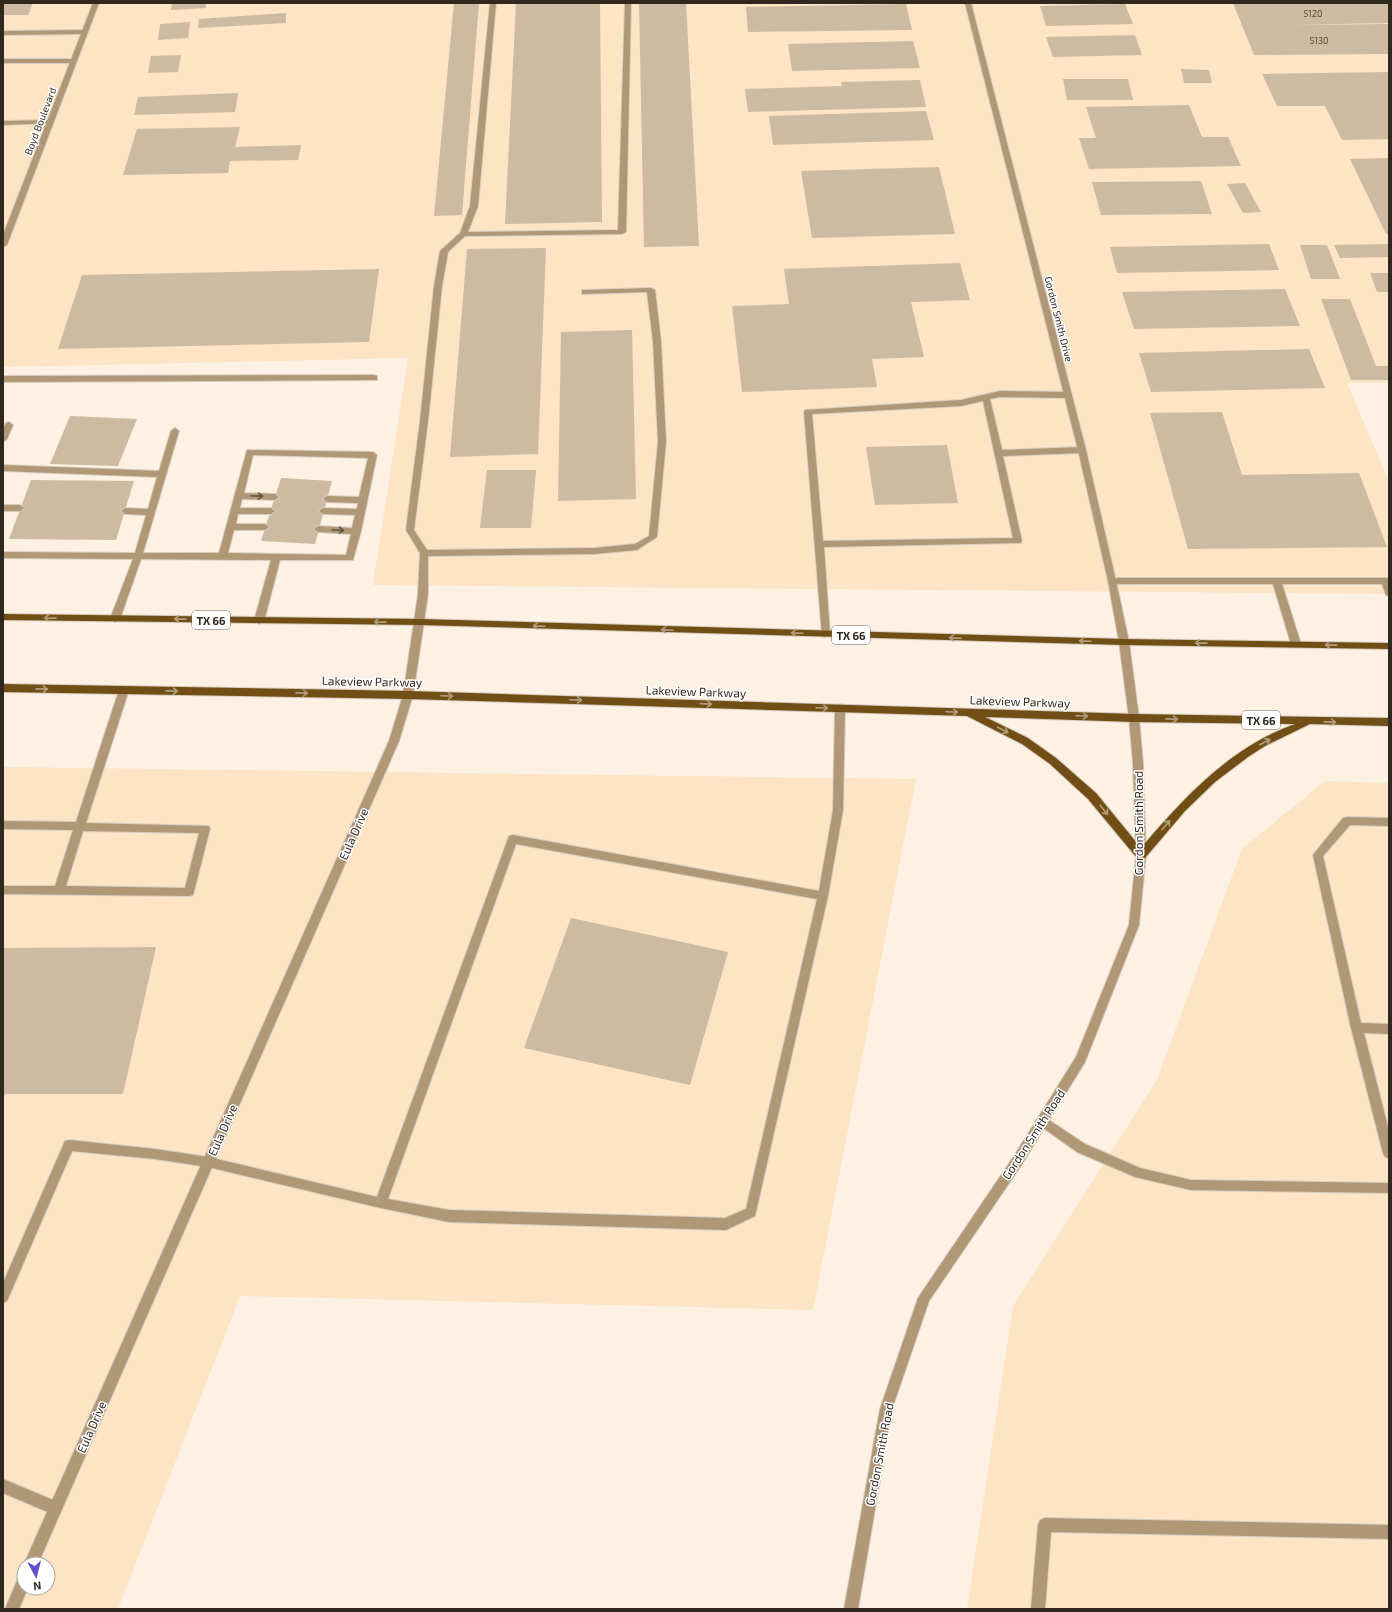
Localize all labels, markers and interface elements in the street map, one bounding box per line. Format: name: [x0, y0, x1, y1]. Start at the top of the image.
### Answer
house number: 5120: [1304, 8, 1322, 19]
house number: 5130: [1310, 35, 1328, 46]
street label: Boyd Boulevard: [22, 86, 58, 156]
street label: Gordon Smith Drive: [1043, 275, 1075, 363]
one-way arrow: [250, 493, 263, 500]
one-way arrow: [331, 527, 344, 534]
road number: TX 66: [192, 611, 230, 629]
one-way arrow: [44, 614, 57, 622]
one-way arrow: [174, 616, 187, 623]
one-way arrow: [374, 618, 387, 626]
one-way arrow: [533, 622, 546, 630]
one-way arrow: [661, 626, 674, 633]
road number: TX 66: [832, 626, 870, 644]
one-way arrow: [791, 629, 804, 637]
one-way arrow: [949, 634, 962, 641]
one-way arrow: [1079, 637, 1092, 645]
one-way arrow: [1195, 639, 1208, 647]
one-way arrow: [1325, 641, 1338, 649]
street label: Lakeview Parkway: [322, 673, 423, 689]
street label: Lakeview Parkway: [646, 682, 747, 700]
one-way arrow: [35, 685, 48, 692]
one-way arrow: [165, 687, 178, 695]
one-way arrow: [295, 689, 308, 697]
one-way arrow: [440, 692, 453, 700]
street label: Lakeview Parkway: [970, 692, 1071, 710]
one-way arrow: [570, 696, 583, 704]
one-way arrow: [699, 700, 712, 708]
one-way arrow: [815, 704, 828, 711]
one-way arrow: [945, 708, 958, 716]
road number: TX 66: [1242, 711, 1280, 729]
one-way arrow: [1075, 712, 1088, 720]
one-way arrow: [1165, 715, 1178, 722]
one-way arrow: [1323, 718, 1336, 726]
one-way arrow: [997, 727, 1009, 734]
one-way arrow: [1259, 738, 1271, 745]
street label: Gordon Smith Road: [1131, 771, 1145, 875]
one-way arrow: [1100, 805, 1109, 816]
street label: Eula Drive: [335, 806, 371, 862]
one-way arrow: [1162, 820, 1171, 831]
street label: Gordon Smith Road: [999, 1086, 1067, 1182]
street label: Eula Drive: [204, 1102, 240, 1158]
street label: Eula Drive: [73, 1399, 109, 1455]
street label: Gordon Smith Road: [862, 1401, 896, 1507]
north arrow: [16, 1556, 56, 1596]
text: N: [32, 1579, 42, 1593]

